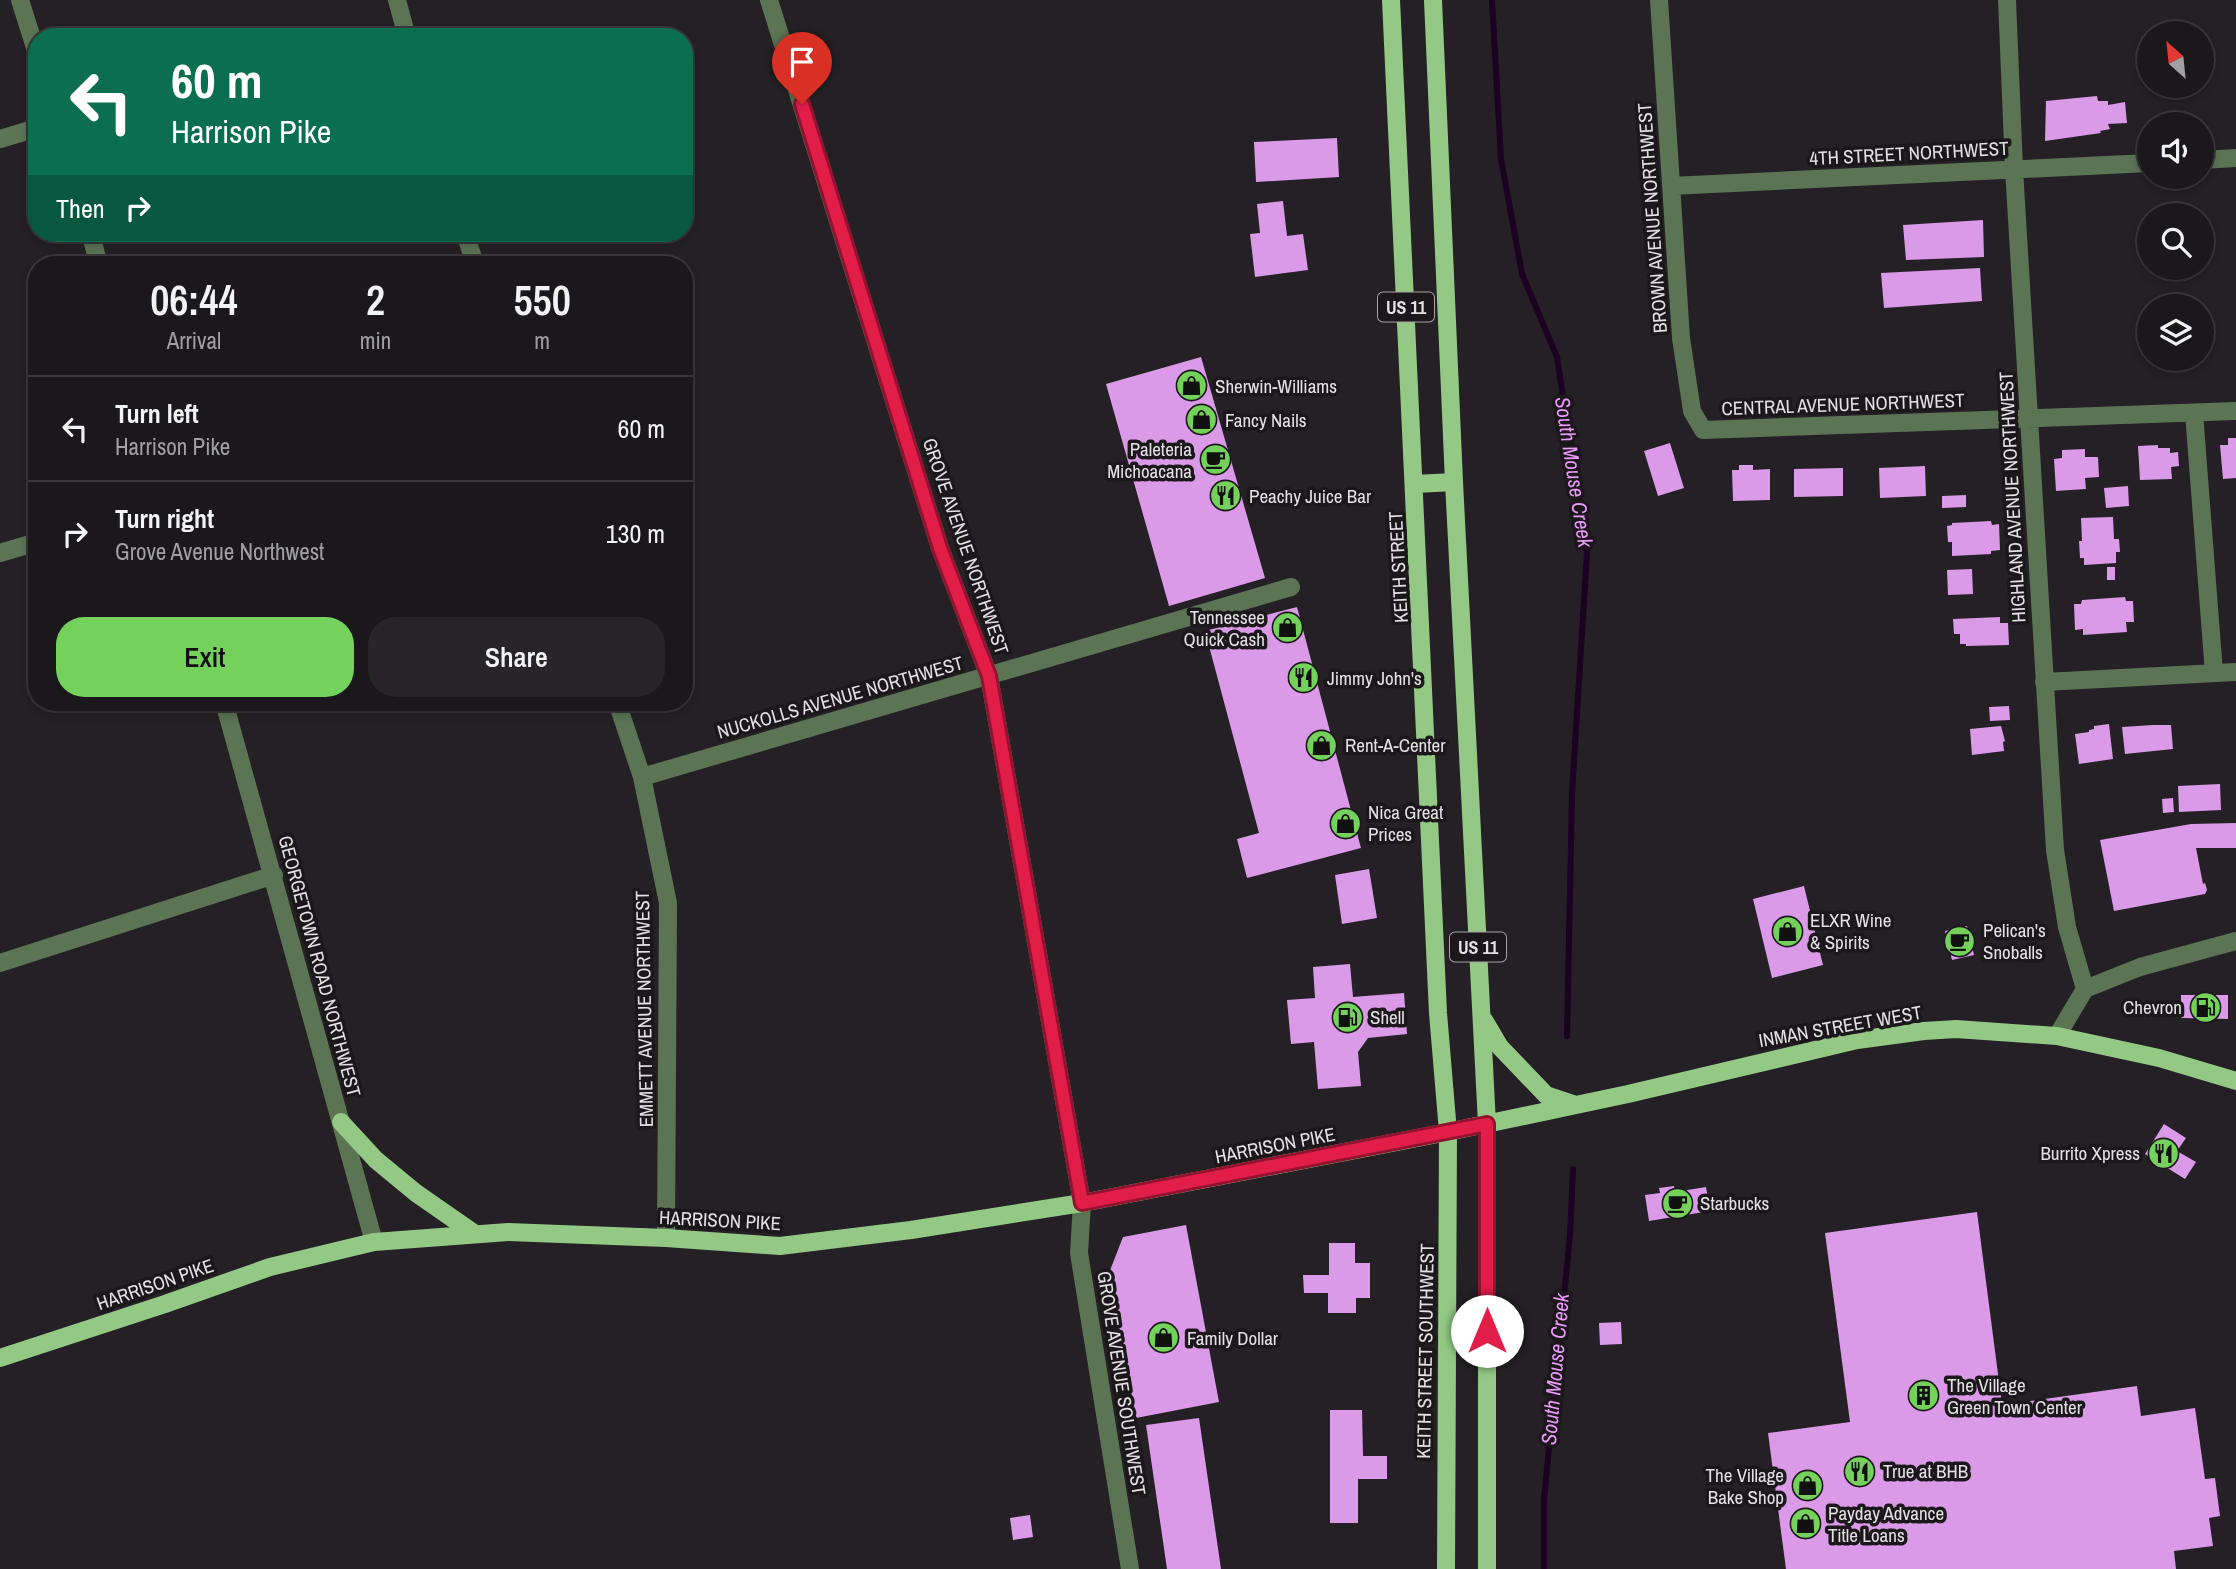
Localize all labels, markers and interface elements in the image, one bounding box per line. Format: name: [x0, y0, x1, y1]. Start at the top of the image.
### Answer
north arrow: [2137, 21, 2214, 98]
map controls: [2137, 21, 2214, 371]
pin: [772, 32, 832, 104]
icon: arrive: [783, 43, 821, 81]
text: 60 m: [171, 47, 263, 113]
icon: left: [56, 56, 147, 147]
street label: BROWN AVENUE NORTHWEST: [1631, 102, 1673, 334]
text: Harrison Pike: [171, 110, 331, 153]
button: sound: [2137, 112, 2214, 189]
street label: 4TH STREET NORTHWEST: [1809, 135, 2010, 171]
icon: right: [119, 189, 157, 227]
text: Then: [56, 191, 105, 226]
button: search: [2137, 203, 2214, 280]
text: 06:44: [150, 272, 238, 328]
text: 2: [366, 272, 385, 328]
text: 550: [513, 272, 571, 328]
road number: US 11: [1378, 292, 1434, 321]
button: layers: [2137, 294, 2214, 371]
text: Arrival: [167, 325, 221, 356]
text: min: [360, 325, 391, 356]
text: m: [534, 325, 550, 356]
shop icon: Sherwin-Williams: [1175, 369, 1209, 403]
street label: HIGHLAND AVENUE NORTHWEST: [1992, 370, 2032, 623]
place label: Sherwin-Williams: [1215, 373, 1337, 399]
street label: CENTRAL AVENUE NORTHWEST: [1721, 387, 1965, 421]
water label: South Mouse Creek: [1548, 395, 1600, 551]
text: Turn left: [115, 396, 199, 431]
shop icon: Fancy Nails: [1185, 403, 1219, 437]
place label: Fancy Nails: [1225, 407, 1307, 433]
icon: left: [56, 410, 94, 448]
text: 60 m: [618, 411, 665, 446]
text: Harrison Pike: [115, 431, 230, 462]
street label: GROVE AVENUE NORTHWEST: [917, 434, 1015, 658]
place label: Paleteria Michoacana: [1107, 436, 1192, 484]
cafe icon: Paleteria Michoacana: [1198, 443, 1232, 477]
restaurant icon: Peachy Juice Bar: [1209, 479, 1243, 513]
place label: Peachy Juice Bar: [1249, 483, 1372, 509]
text: Turn right: [115, 501, 214, 536]
street label: KEITH STREET: [1382, 510, 1414, 623]
icon: right: [56, 515, 94, 553]
text: 130 m: [606, 516, 665, 551]
text: Grove Avenue Northwest: [115, 536, 324, 567]
place label: Tennessee Quick Cash: [1184, 604, 1265, 652]
shop icon: Tennessee Quick Cash: [1271, 611, 1305, 645]
button: Exit: [56, 617, 354, 697]
button: Share: [368, 617, 665, 697]
street label: NUCKOLLS AVENUE NORTHWEST: [714, 649, 967, 745]
restaurant icon: Jimmy John's: [1287, 661, 1321, 695]
place label: Jimmy John's: [1327, 665, 1422, 691]
shop icon: Rent-A-Center: [1305, 728, 1339, 762]
place label: Rent-A-Center: [1345, 732, 1446, 758]
place label: Nica Great Prices: [1368, 799, 1444, 847]
shop icon: Nica Great Prices: [1328, 806, 1362, 840]
street label: GEORGETOWN ROAD NORTHWEST: [273, 832, 368, 1100]
street label: EMMETT AVENUE NORTHWEST: [629, 890, 659, 1127]
place label: ELXR Wine & Spirits: [1810, 907, 1891, 955]
shop icon: ELXR Wine & Spirits: [1770, 914, 1804, 948]
place label: Pelican's Snoballs: [1983, 917, 2046, 965]
cafe icon: Pelican's Snoballs: [1943, 924, 1977, 958]
road number: US 11: [1450, 932, 1506, 962]
fuel station icon: Chevron: [2188, 990, 2222, 1024]
place label: Chevron: [2123, 994, 2182, 1020]
street label: INMAN STREET WEST: [1756, 999, 1924, 1053]
fuel station icon: Shell: [1330, 1000, 1364, 1034]
place label: Shell: [1370, 1004, 1405, 1030]
street label: HARRISON PIKE: [1213, 1121, 1337, 1169]
restaurant icon: Burrito Xpress: [2146, 1136, 2180, 1170]
place label: Burrito Xpress: [2040, 1140, 2140, 1166]
cafe icon: Starbucks: [1660, 1186, 1694, 1220]
place label: Starbucks: [1700, 1190, 1769, 1216]
street label: HARRISON PIKE: [658, 1204, 782, 1236]
street label: KEITH STREET SOUTHWEST: [1410, 1243, 1440, 1459]
street label: HARRISON PIKE: [93, 1252, 217, 1316]
street label: GROVE AVENUE SOUTHWEST: [1091, 1269, 1153, 1497]
water label: South Mouse Creek: [1534, 1291, 1576, 1446]
position arrow: [1450, 1294, 1524, 1368]
shop icon: Family Dollar: [1147, 1321, 1181, 1355]
place label: Family Dollar: [1187, 1325, 1279, 1351]
place label: The Village Green Town Center: [1947, 1372, 2083, 1420]
building icon: The Village Green Town Center: [1907, 1379, 1941, 1413]
restaurant icon: True at BHB: [1843, 1454, 1877, 1488]
place label: True at BHB: [1883, 1458, 1968, 1484]
place label: The Village Bake Shop: [1705, 1462, 1784, 1510]
shop icon: The Village Bake Shop: [1790, 1469, 1824, 1503]
place label: Payday Advance Title Loans: [1828, 1500, 1944, 1548]
shop icon: Payday Advance Title Loans: [1788, 1507, 1822, 1541]

